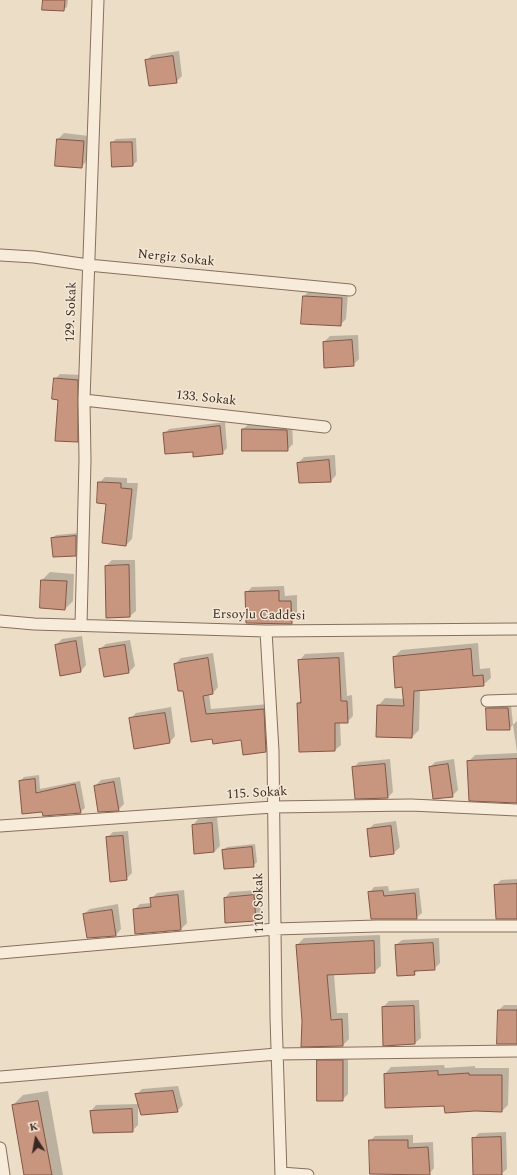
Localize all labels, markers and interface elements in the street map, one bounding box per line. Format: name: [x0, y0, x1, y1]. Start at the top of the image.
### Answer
street label: Nergiz Sokak: [137, 247, 215, 271]
street label: 129. Sokak: [63, 281, 81, 343]
street label: 133. Sokak: [175, 388, 237, 410]
street label: Ersoylu Caddesi: [212, 607, 306, 625]
street label: 115. Sokak: [226, 785, 288, 803]
street label: 110. Sokak: [252, 872, 268, 934]
text: K: [28, 1118, 39, 1136]
north arrow: [16, 1119, 56, 1159]

